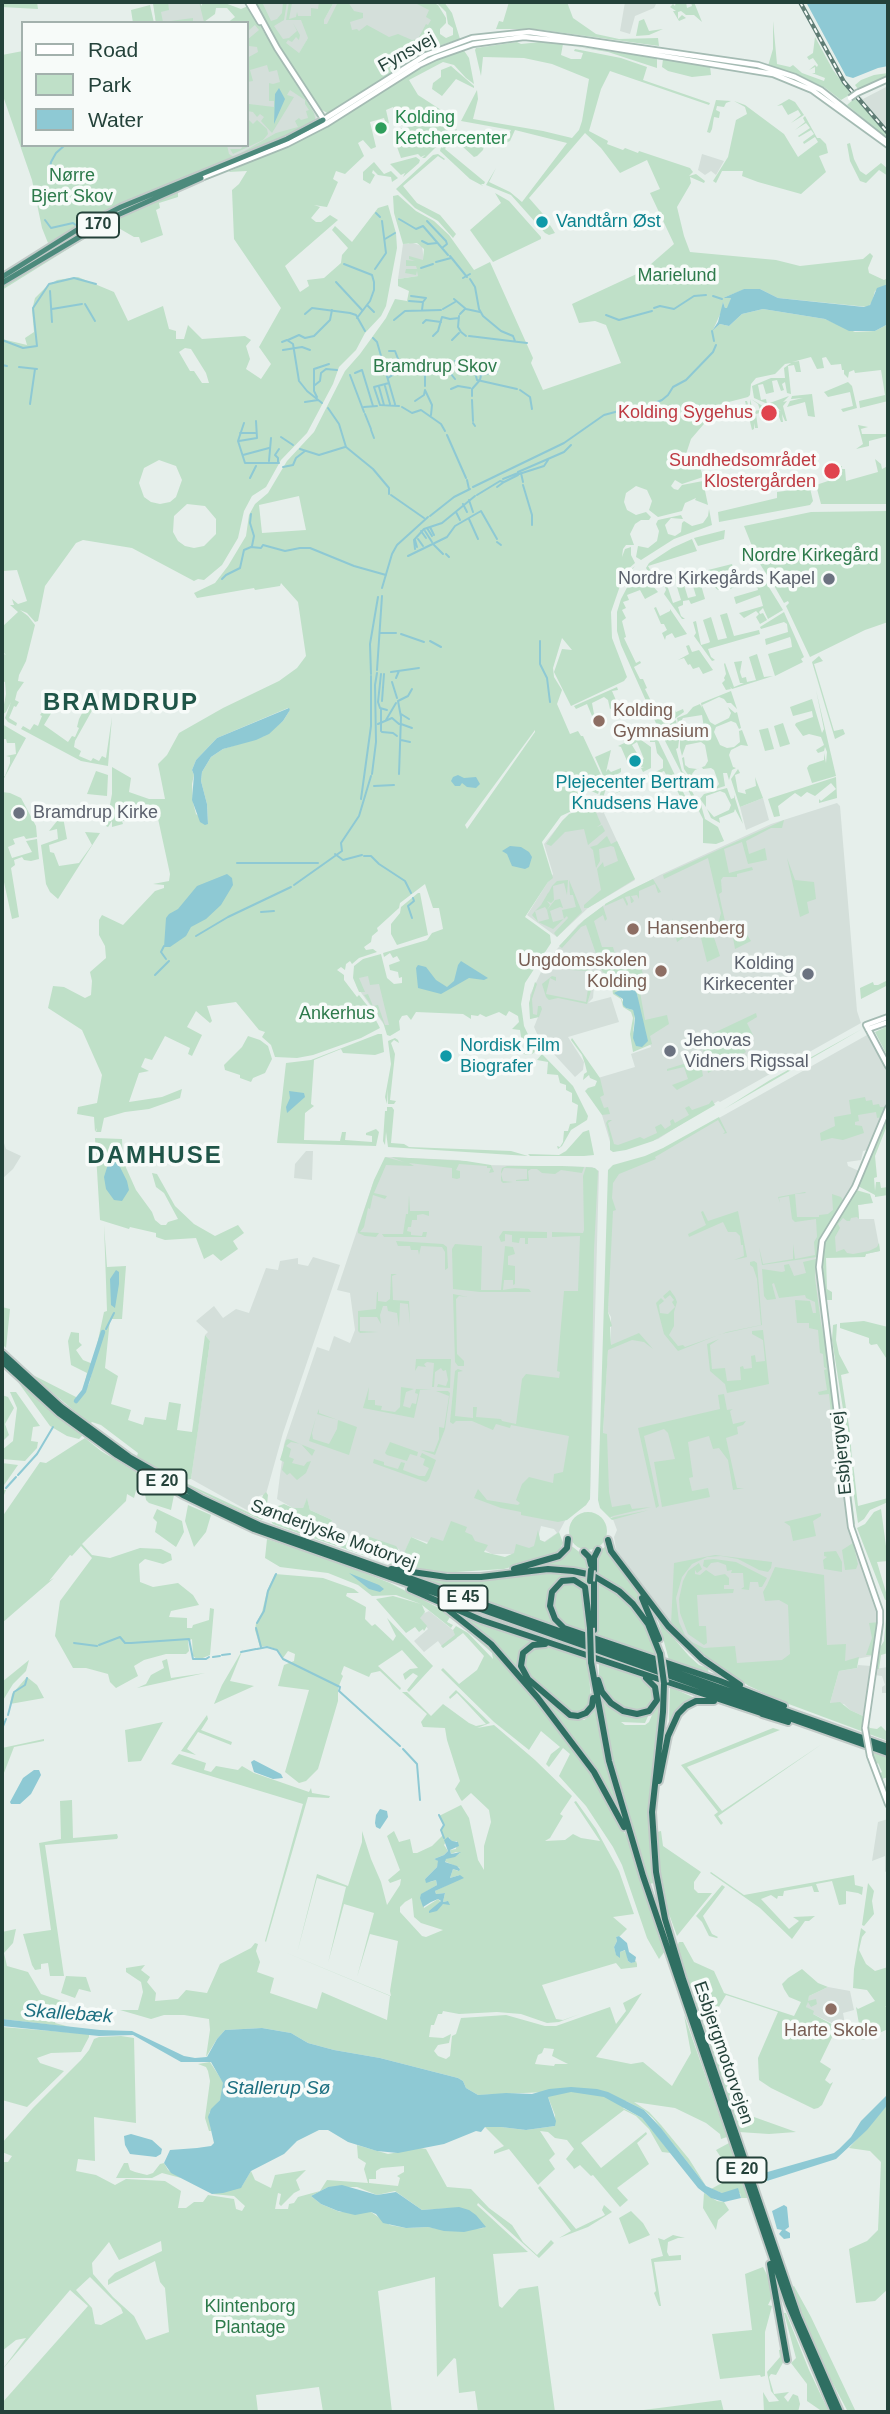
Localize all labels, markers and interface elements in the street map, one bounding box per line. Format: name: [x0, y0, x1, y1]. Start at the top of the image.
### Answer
legend: [21, 21, 248, 147]
street label: Fynsvej: [375, 29, 439, 77]
text: Road: [88, 38, 138, 61]
text: Park: [88, 73, 131, 96]
place label: Kolding Ketchercenter: [395, 107, 507, 150]
text: Water: [88, 108, 143, 131]
marker: Kolding Ketchercenter: [373, 120, 389, 136]
park label: Nørre Bjert Skov: [31, 165, 113, 208]
place label: Vandtårn Øst: [556, 211, 661, 233]
road number: 170: [77, 213, 119, 238]
marker: Vandtårn Øst: [534, 214, 550, 230]
park label: Marielund: [637, 265, 717, 287]
park label: Bramdrup Skov: [373, 356, 497, 378]
place label: Kolding Sygehus: [618, 402, 753, 424]
marker: Kolding Sygehus: [759, 403, 779, 423]
place label: Sundhedsområdet Klostergården: [669, 450, 816, 492]
marker: Sundhedsområdet Klostergården: [822, 461, 842, 481]
park label: Nordre Kirkegård: [741, 545, 879, 567]
place label: Nordre Kirkegårds Kapel: [618, 568, 815, 590]
marker: Nordre Kirkegårds Kapel: [821, 571, 837, 587]
district label: BRAMDRUP: [44, 689, 198, 717]
place label: Kolding Gymnasium: [613, 700, 709, 742]
marker: Kolding Gymnasium: [591, 713, 607, 729]
marker: Plejecenter Bertram Knudsens Have: [627, 753, 643, 769]
place label: Plejecenter Bertram Knudsens Have: [555, 772, 715, 814]
place label: Bramdrup Kirke: [33, 802, 158, 824]
marker: Bramdrup Kirke: [11, 805, 27, 821]
place label: Hansenberg: [647, 918, 745, 940]
marker: Hansenberg: [625, 921, 641, 937]
place label: Ungdomsskolen Kolding: [518, 950, 647, 992]
place label: Kolding Kirkecenter: [703, 953, 794, 996]
marker: Ungdomsskolen Kolding: [653, 963, 669, 979]
marker: Kolding Kirkecenter: [800, 966, 816, 982]
park label: Ankerhus: [299, 1003, 375, 1025]
place label: Jehovas Vidners Rigssal: [684, 1030, 809, 1072]
place label: Nordisk Film Biografer: [460, 1035, 560, 1078]
marker: Jehovas Vidners Rigssal: [662, 1043, 678, 1059]
marker: Nordisk Film Biografer: [438, 1048, 454, 1064]
district label: DAMHUSE: [88, 1142, 222, 1170]
street label: Esbjergvej: [827, 1410, 857, 1496]
road number: E 20: [138, 1470, 186, 1494]
street label: Sønderjyske Motorvej: [248, 1495, 418, 1575]
road number: E 45: [438, 1586, 488, 1610]
street label: Esbjergmotorvejen: [688, 1979, 758, 2127]
water label: Skallebæk: [23, 2000, 113, 2028]
marker: Harte Skole: [823, 2001, 839, 2017]
place label: Harte Skole: [784, 2020, 878, 2042]
water label: Stallerup Sø: [226, 2078, 330, 2100]
road number: E 20: [718, 2158, 766, 2182]
park label: Klintenborg Plantage: [204, 2296, 296, 2338]

